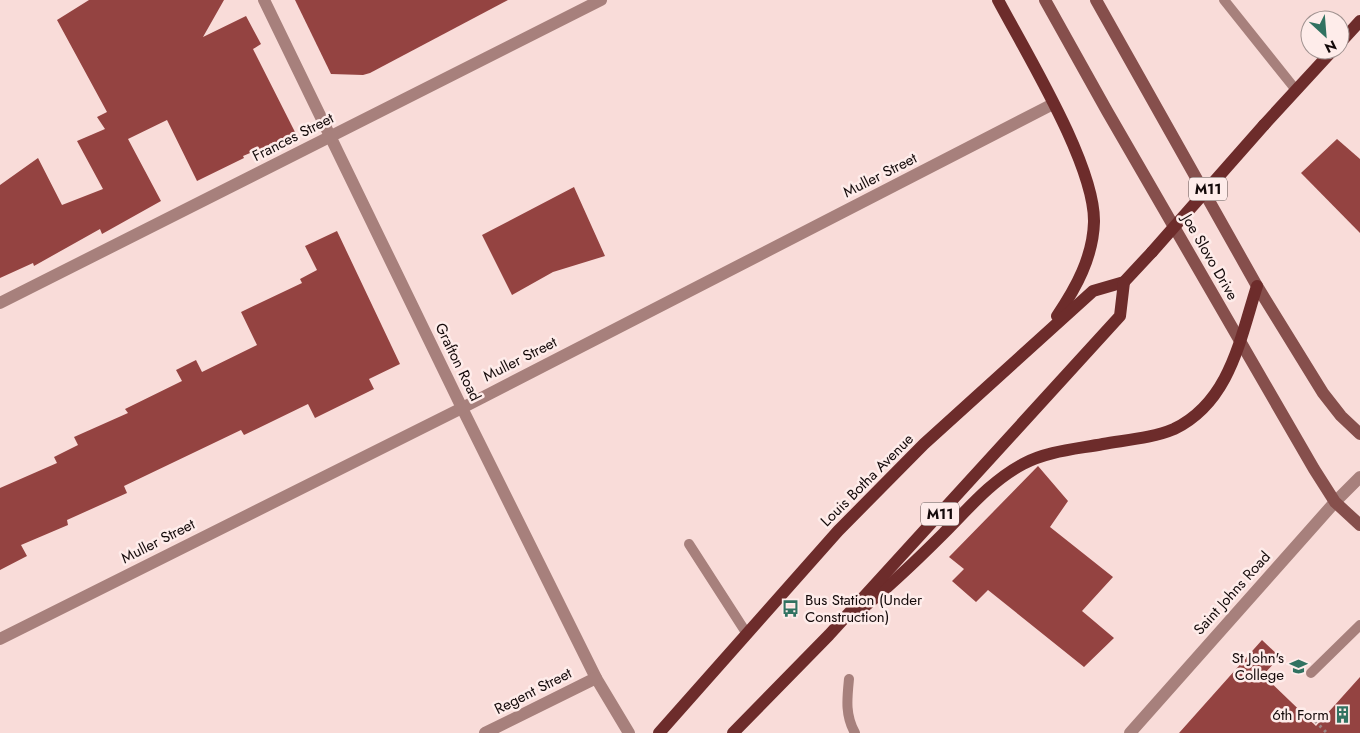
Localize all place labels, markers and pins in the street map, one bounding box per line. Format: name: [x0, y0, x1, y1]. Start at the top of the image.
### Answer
place label: Bus Station (Under Construction): [805, 589, 923, 628]
bus stop icon: Bus Station (Under Construction): [781, 599, 801, 619]
place label: St John's College: [1232, 647, 1284, 686]
school or university icon: St John's College: [1288, 657, 1308, 677]
place label: 6th Form: [1272, 704, 1329, 726]
building icon: 6th Form: [1333, 705, 1353, 725]

